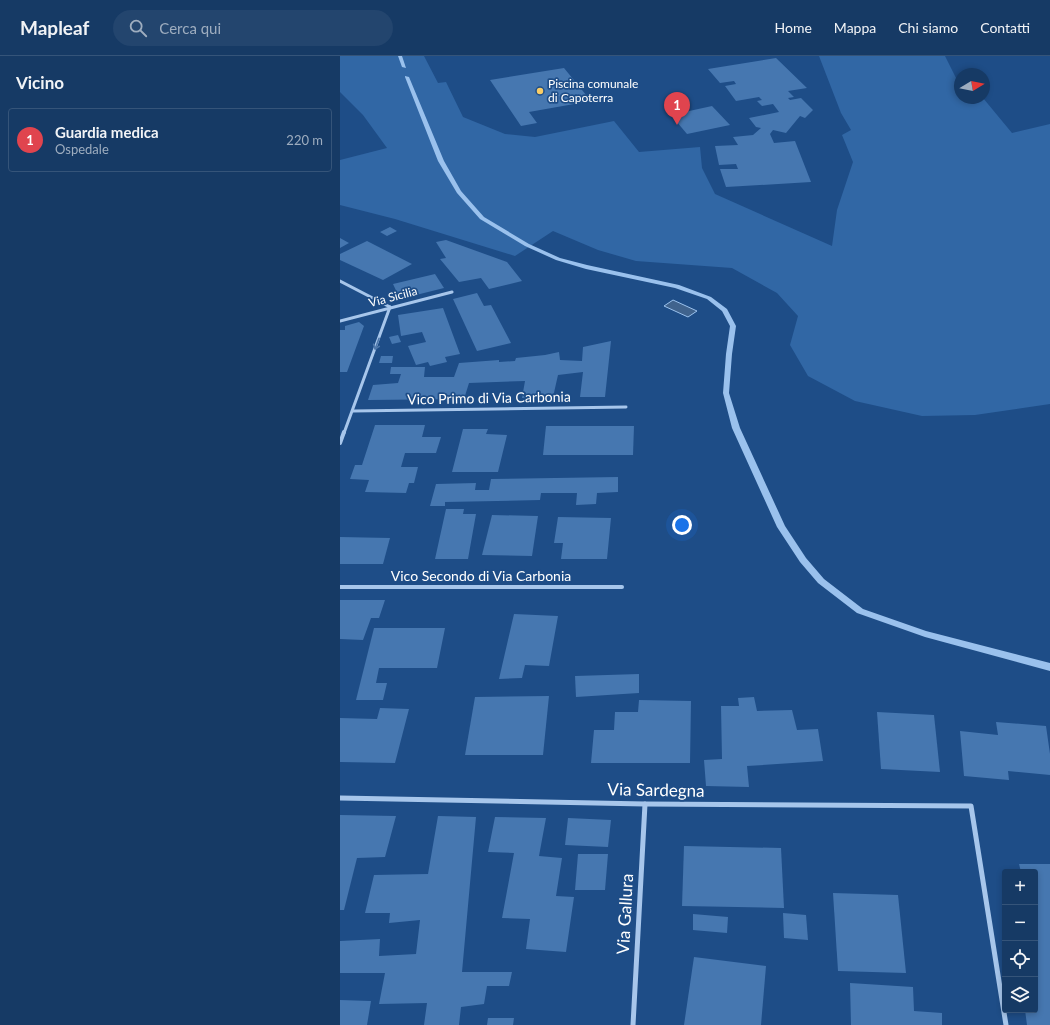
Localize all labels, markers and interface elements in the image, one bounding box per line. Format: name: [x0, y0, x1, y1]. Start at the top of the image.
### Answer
search box: [113, 10, 393, 46]
text: Mapleaf: [20, 16, 89, 39]
icon: search: [127, 17, 149, 39]
text: Cerca qui: [159, 19, 221, 37]
text: Home: [775, 19, 812, 36]
text: Mappa: [834, 19, 876, 36]
text: Chi siamo: [898, 19, 958, 36]
text: Contatti: [980, 19, 1030, 36]
north arrow: [954, 68, 990, 104]
text: Vicino: [16, 72, 64, 93]
place label: Piscina comunale di Capoterra: [548, 76, 638, 105]
marker: Piscina comunale di Capoterra: [535, 86, 545, 96]
pin: 1: [664, 92, 690, 125]
text: Guardia medica: [55, 123, 159, 141]
text: 1: [26, 132, 34, 148]
text: 220 m: [286, 132, 323, 148]
text: Ospedale: [55, 141, 109, 157]
street label: Via Sicilia: [367, 283, 419, 310]
one-way arrow: [372, 338, 380, 350]
street label: Vico Primo di Via Carbonia: [407, 388, 571, 407]
your location: [672, 515, 692, 535]
street label: Vico Secondo di Via Carbonia: [391, 567, 571, 584]
street label: Via Sardegna: [607, 778, 705, 801]
map controls: [1002, 869, 1038, 1013]
button: +: [1002, 869, 1038, 905]
street label: Via Gallura: [612, 873, 637, 955]
button: −: [1002, 905, 1038, 941]
button: locate: [1002, 941, 1038, 977]
button: layers: [1002, 977, 1038, 1013]

